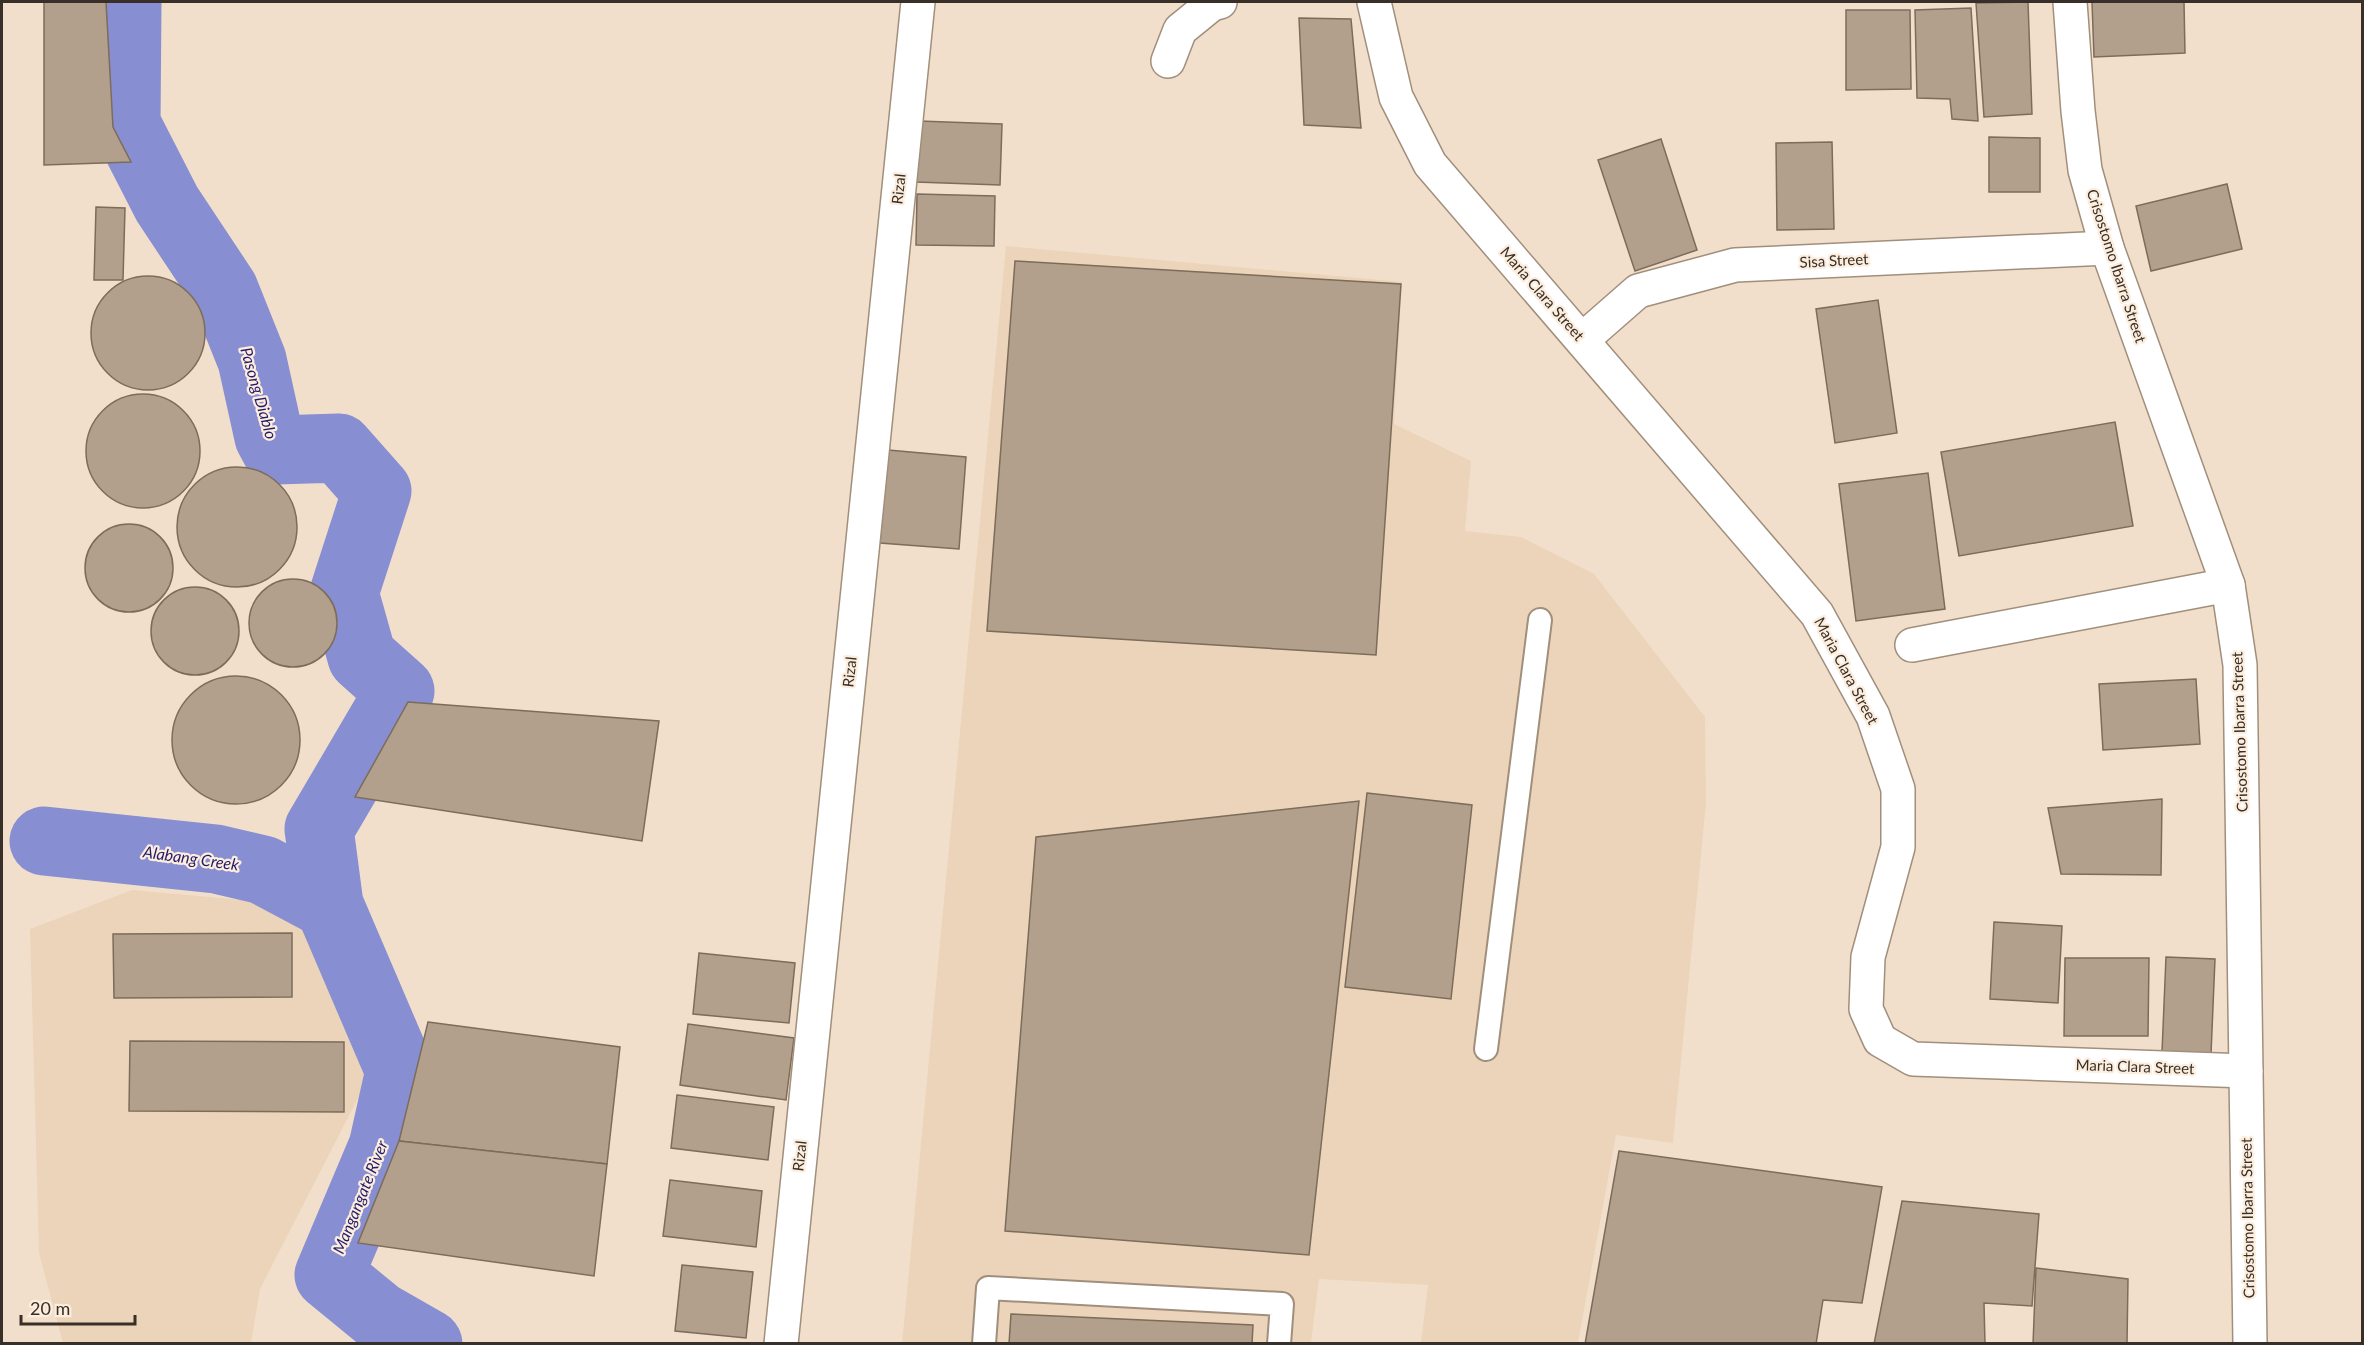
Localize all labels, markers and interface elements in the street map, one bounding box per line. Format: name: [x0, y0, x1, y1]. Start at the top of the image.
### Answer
street label: Rizal: [887, 173, 909, 205]
street label: Crisostomo Ibarra Street: [2084, 187, 2151, 345]
street label: Maria Clara Street: [1497, 243, 1589, 344]
street label: Sisa Street: [1799, 249, 1869, 271]
water label: Pasong Diablo: [237, 345, 282, 441]
street label: Maria Clara Street: [1811, 614, 1883, 728]
street label: Crisostomo Ibarra Street: [2227, 651, 2251, 813]
street label: Rizal: [838, 656, 860, 688]
water label: Alabang Creek: [141, 841, 241, 874]
street label: Maria Clara Street: [2075, 1055, 2195, 1077]
water label: Mangangate River: [328, 1137, 391, 1256]
street label: Crisostomo Ibarra Street: [2237, 1137, 2257, 1298]
street label: Rizal: [788, 1140, 810, 1172]
scale bar: [21, 1288, 135, 1326]
text: 20 m: [30, 1297, 70, 1319]

